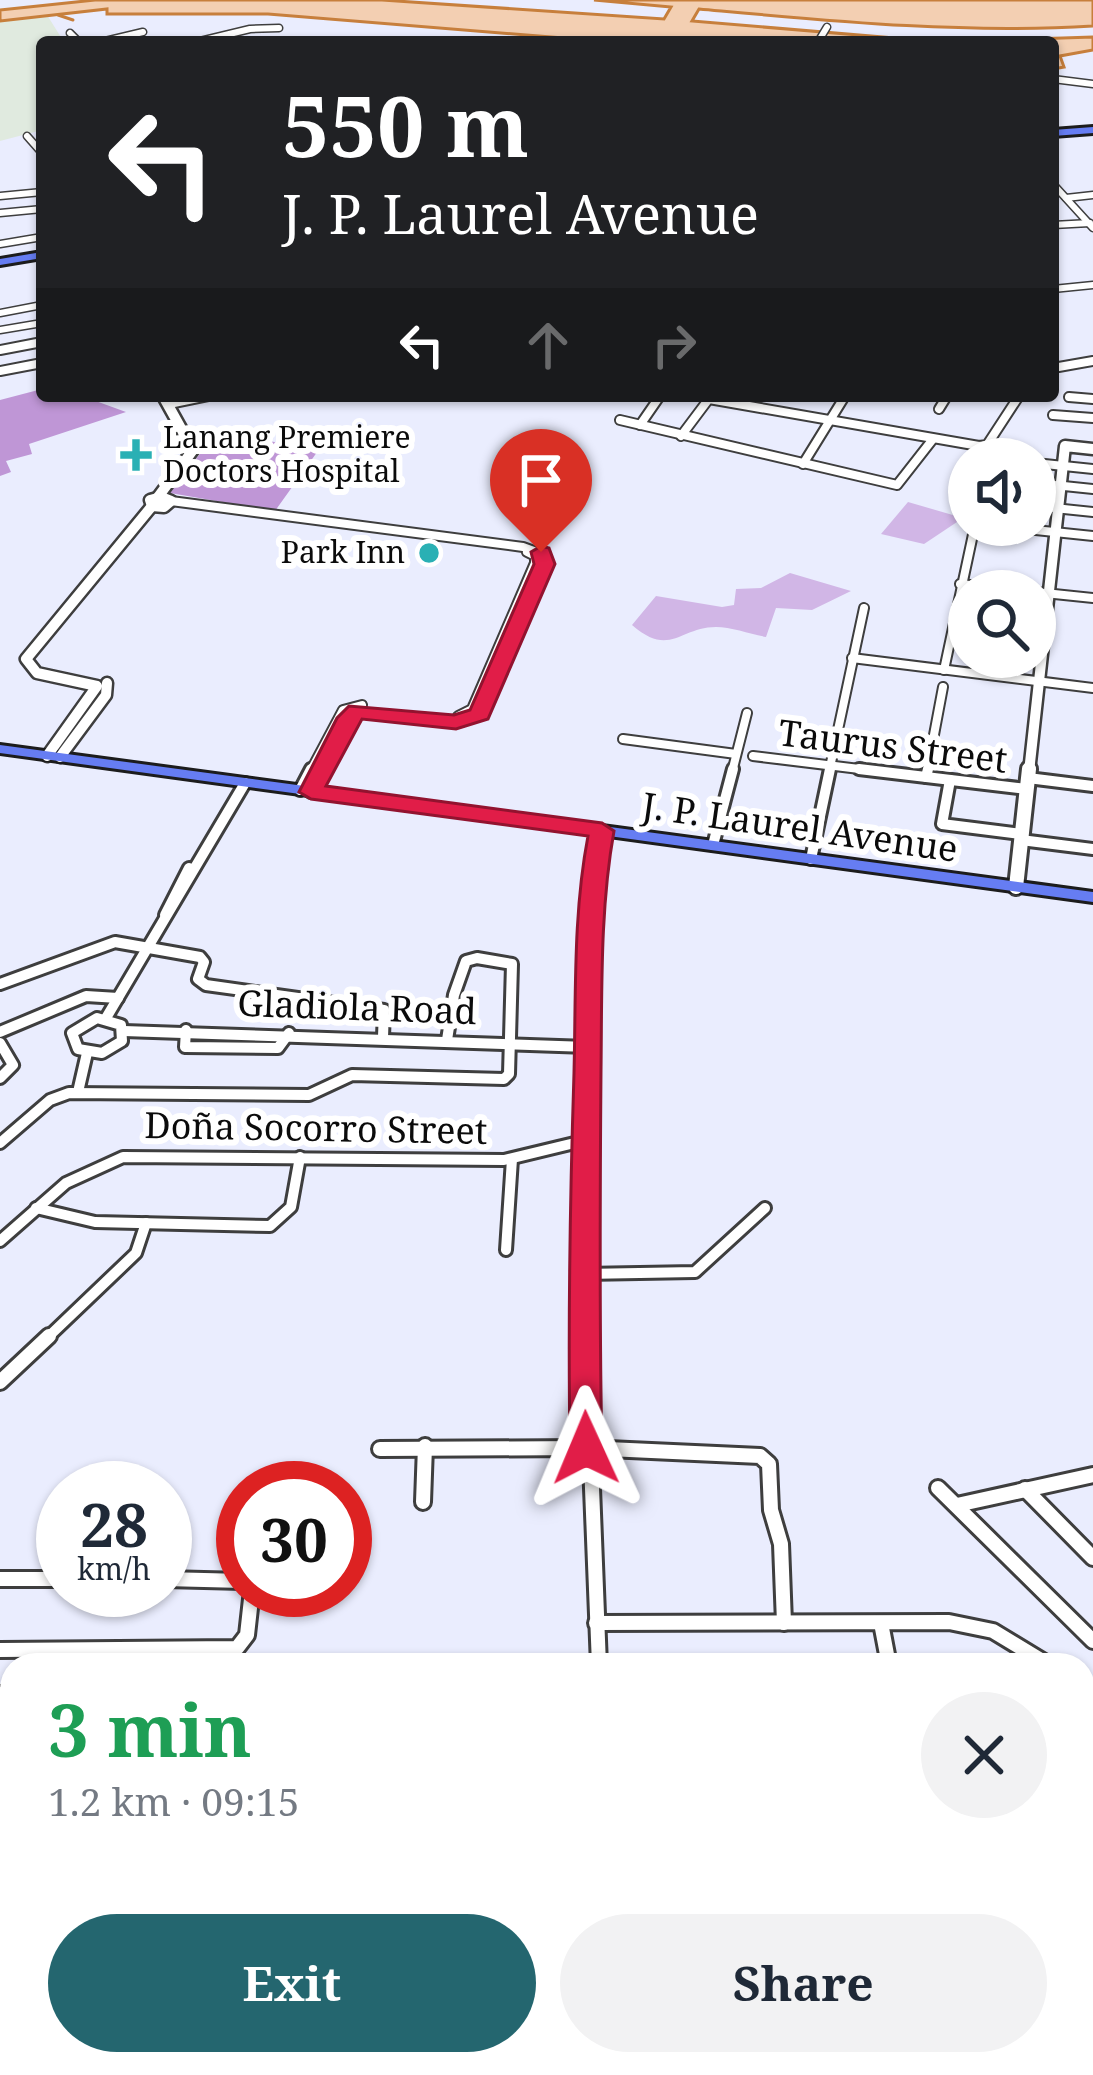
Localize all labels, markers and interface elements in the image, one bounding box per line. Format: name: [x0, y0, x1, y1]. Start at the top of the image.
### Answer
text: 550 m: [282, 67, 529, 182]
icon: left: [84, 84, 240, 240]
text: J. P. Laurel Avenue: [282, 176, 759, 250]
icon: left: [389, 312, 455, 378]
icon: ahead: [515, 312, 581, 378]
icon: right: [641, 312, 707, 378]
place label: Lanang Premiere Doctors Hospital: [163, 416, 411, 491]
pin: [490, 429, 592, 552]
map controls: [948, 438, 1056, 678]
button: sound: [948, 438, 1056, 546]
marker: Lanang Premiere Doctors Hospital: [120, 439, 152, 471]
icon: arrive: [508, 447, 574, 513]
place label: Park Inn: [281, 531, 405, 572]
marker: Park Inn: [416, 540, 442, 566]
button: search: [948, 570, 1056, 678]
street label: Taurus Street: [776, 707, 1010, 784]
street label: J. P. Laurel Avenue: [638, 780, 961, 873]
street label: Gladiola Road: [237, 978, 477, 1035]
street label: Doña Socorro Street: [144, 1100, 488, 1155]
position arrow: [523, 1385, 649, 1511]
speed limit sign: 30: [216, 1461, 372, 1617]
text: 28: [80, 1483, 148, 1565]
text: km/h: [77, 1548, 151, 1589]
text: 3 min: [48, 1680, 252, 1778]
button: close: [921, 1692, 1047, 1818]
text: 1.2 km · 09:15: [48, 1774, 300, 1827]
button: Exit: [48, 1914, 536, 2052]
button: Share: [560, 1914, 1047, 2052]

